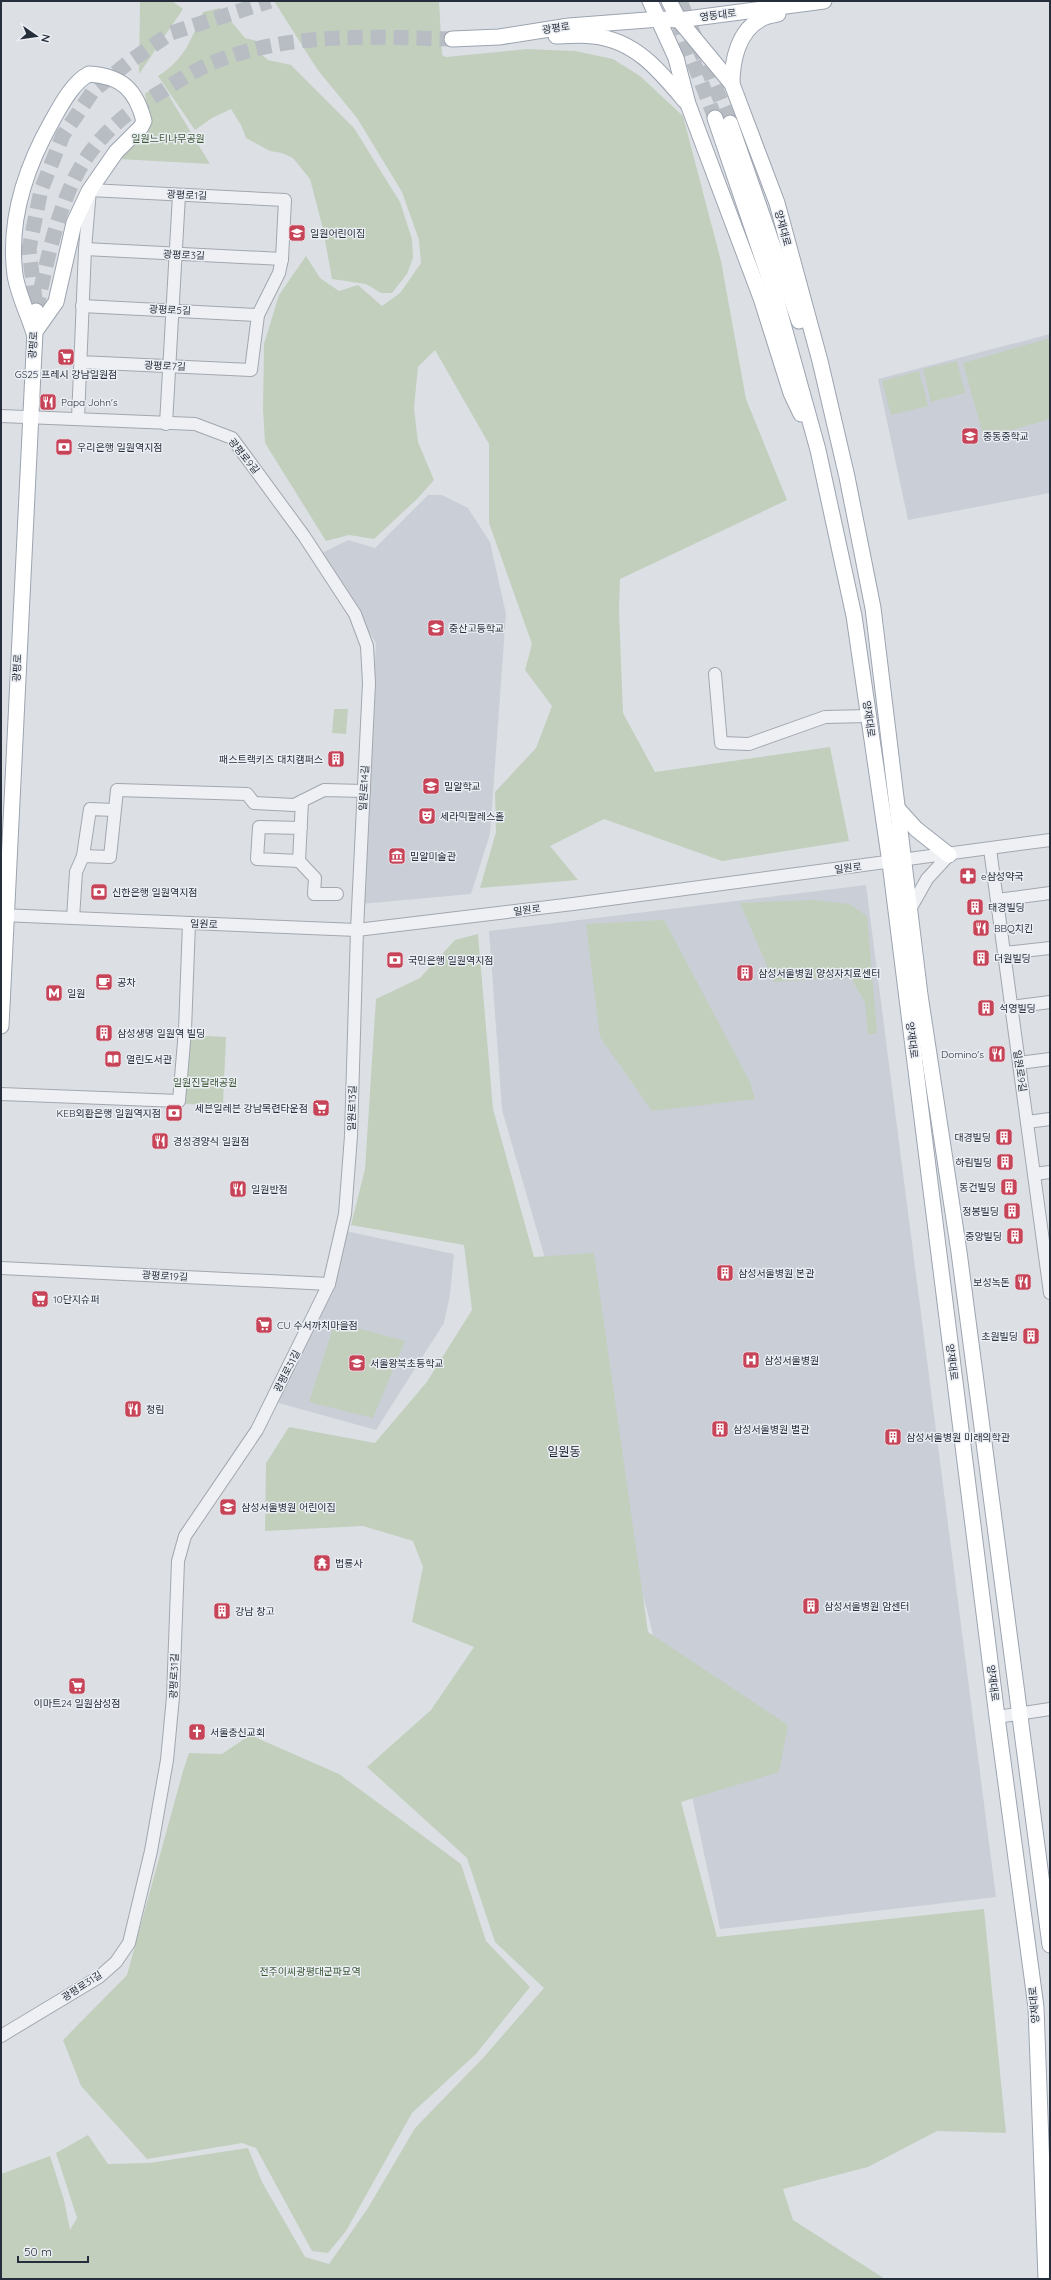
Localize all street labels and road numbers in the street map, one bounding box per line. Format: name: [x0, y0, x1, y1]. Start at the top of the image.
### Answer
street label: 영동대로: [699, 6, 737, 24]
street label: 광평로: [541, 20, 571, 36]
street label: 광평로1길: [166, 187, 208, 203]
street label: 양재대로: [772, 209, 794, 247]
street label: 광평로3길: [163, 247, 205, 263]
street label: 광평로5길: [149, 302, 191, 318]
street label: 광평로: [26, 331, 40, 359]
street label: 광평로7길: [144, 358, 186, 374]
street label: 광평로9길: [226, 435, 262, 477]
street label: 광평로: [10, 654, 24, 682]
street label: 양재대로: [860, 700, 878, 738]
street label: 일원로14길: [356, 765, 372, 811]
street label: 일원로: [834, 860, 862, 876]
street label: 일원로: [513, 902, 541, 918]
street label: 일원로: [190, 917, 218, 931]
street label: 양재대로: [903, 1021, 921, 1059]
street label: 일원로9길: [1011, 1049, 1029, 1093]
street label: 일원로13길: [345, 1085, 359, 1131]
street label: 광평로19길: [142, 1268, 188, 1284]
street label: 양재대로: [943, 1343, 961, 1381]
street label: 광평로31길: [271, 1348, 303, 1394]
street label: 광평로31길: [167, 1653, 181, 1699]
street label: 양재대로: [984, 1664, 1002, 1702]
street label: 광평로31길: [59, 1968, 105, 2004]
street label: 양재대로: [1026, 1986, 1042, 2024]

